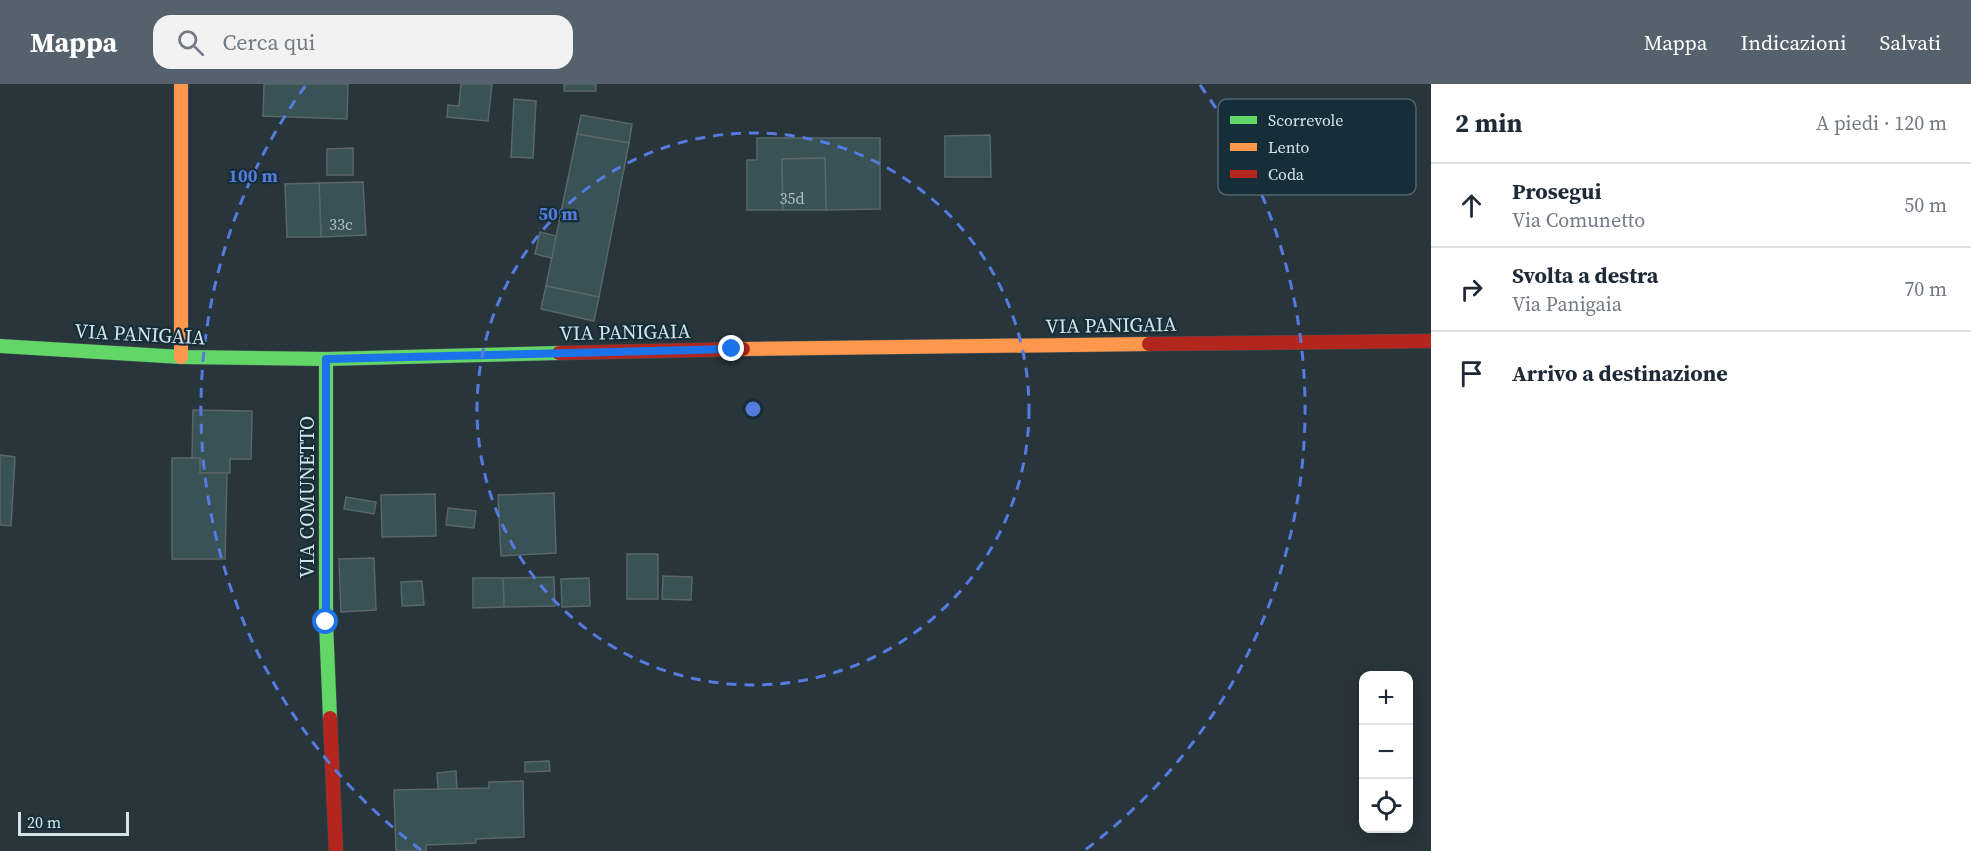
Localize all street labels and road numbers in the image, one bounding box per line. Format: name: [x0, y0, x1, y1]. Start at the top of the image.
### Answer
street label: VIA PANIGAIA: [1045, 310, 1177, 340]
street label: VIA PANIGAIA: [74, 317, 207, 351]
street label: VIA PANIGAIA: [559, 317, 691, 347]
street label: VIA COMUNETTO: [293, 416, 321, 578]

